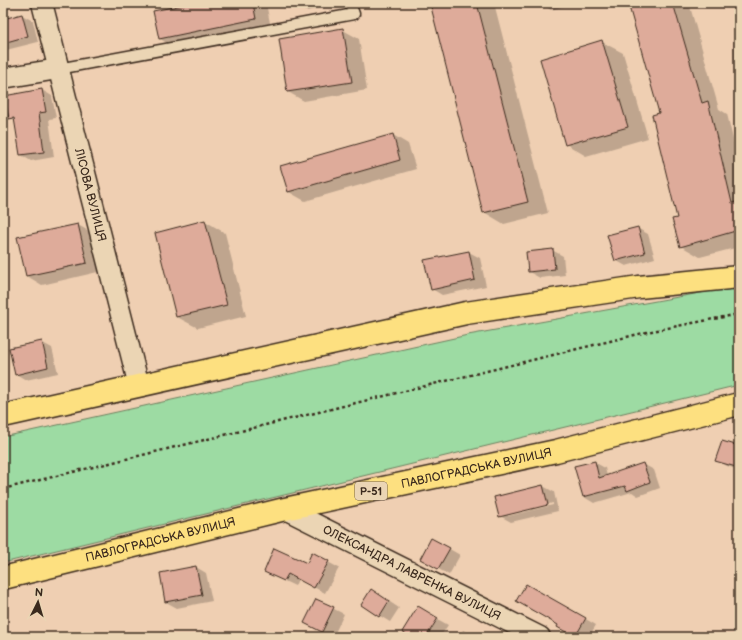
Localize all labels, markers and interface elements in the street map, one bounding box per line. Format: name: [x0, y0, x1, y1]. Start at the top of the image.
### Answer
street label: ЛІСОВА ВУЛИЦЯ: [71, 146, 110, 243]
street label: ПАВЛОГРАДСЬКА ВУЛИЦЯ: [399, 445, 553, 491]
road number: Р-51: [355, 482, 387, 500]
street label: ПАВЛОГРАДСЬКА ВУЛИЦЯ: [84, 514, 237, 565]
street label: ОЛЕКСАНДРА ЛАВРЕНКА ВУЛИЦЯ: [320, 522, 503, 624]
north arrow: [18, 582, 58, 622]
text: N: [34, 586, 44, 599]

